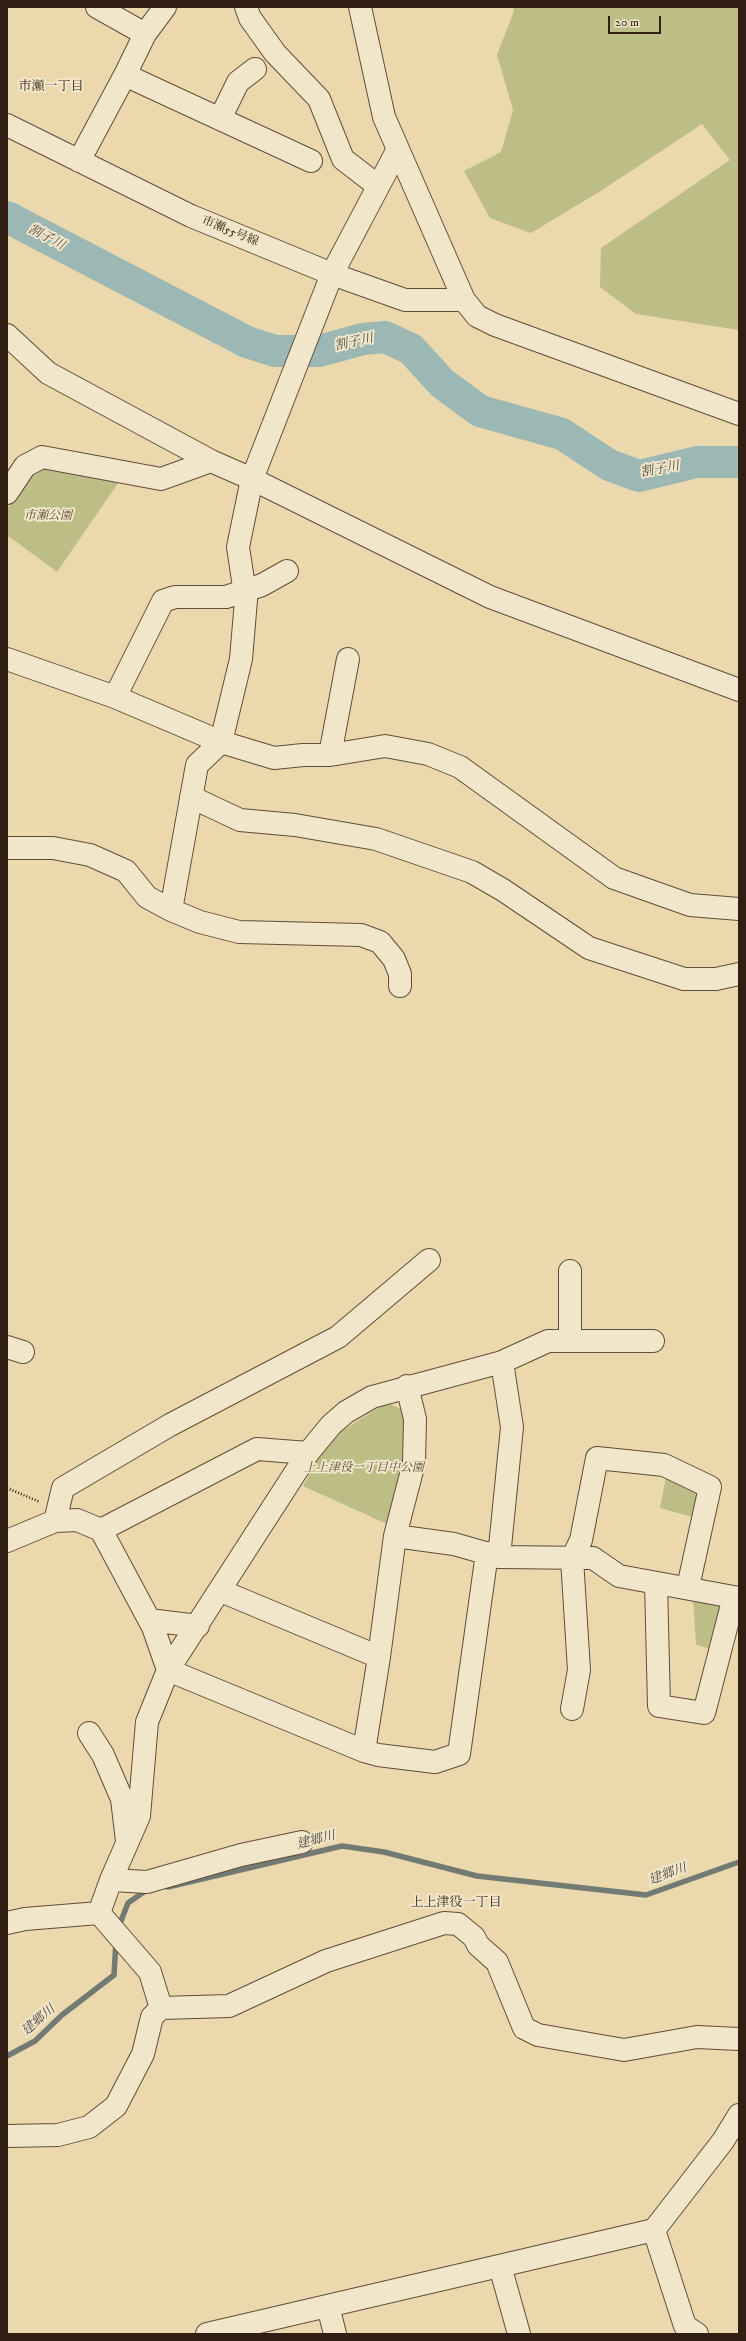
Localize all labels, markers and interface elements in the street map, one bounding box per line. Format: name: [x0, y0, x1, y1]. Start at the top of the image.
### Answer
scale bar: [610, 8, 663, 34]
text: 20 m: [615, 15, 639, 30]
district label: 市瀬一丁目: [19, 79, 83, 95]
street label: 市瀬55号線: [200, 214, 260, 250]
water label: 割子川: [25, 222, 67, 254]
water label: 割子川: [333, 331, 375, 355]
water label: 割子川: [639, 459, 681, 481]
park label: 市瀬公園: [24, 510, 72, 524]
park label: 上上津役一丁目中公園: [304, 1462, 424, 1476]
water label: 建郷川: [295, 1829, 337, 1853]
water label: 建郷川: [647, 1861, 689, 1889]
district label: 上上津役一丁目: [411, 1895, 501, 1911]
water label: 建郷川: [19, 2002, 59, 2040]

